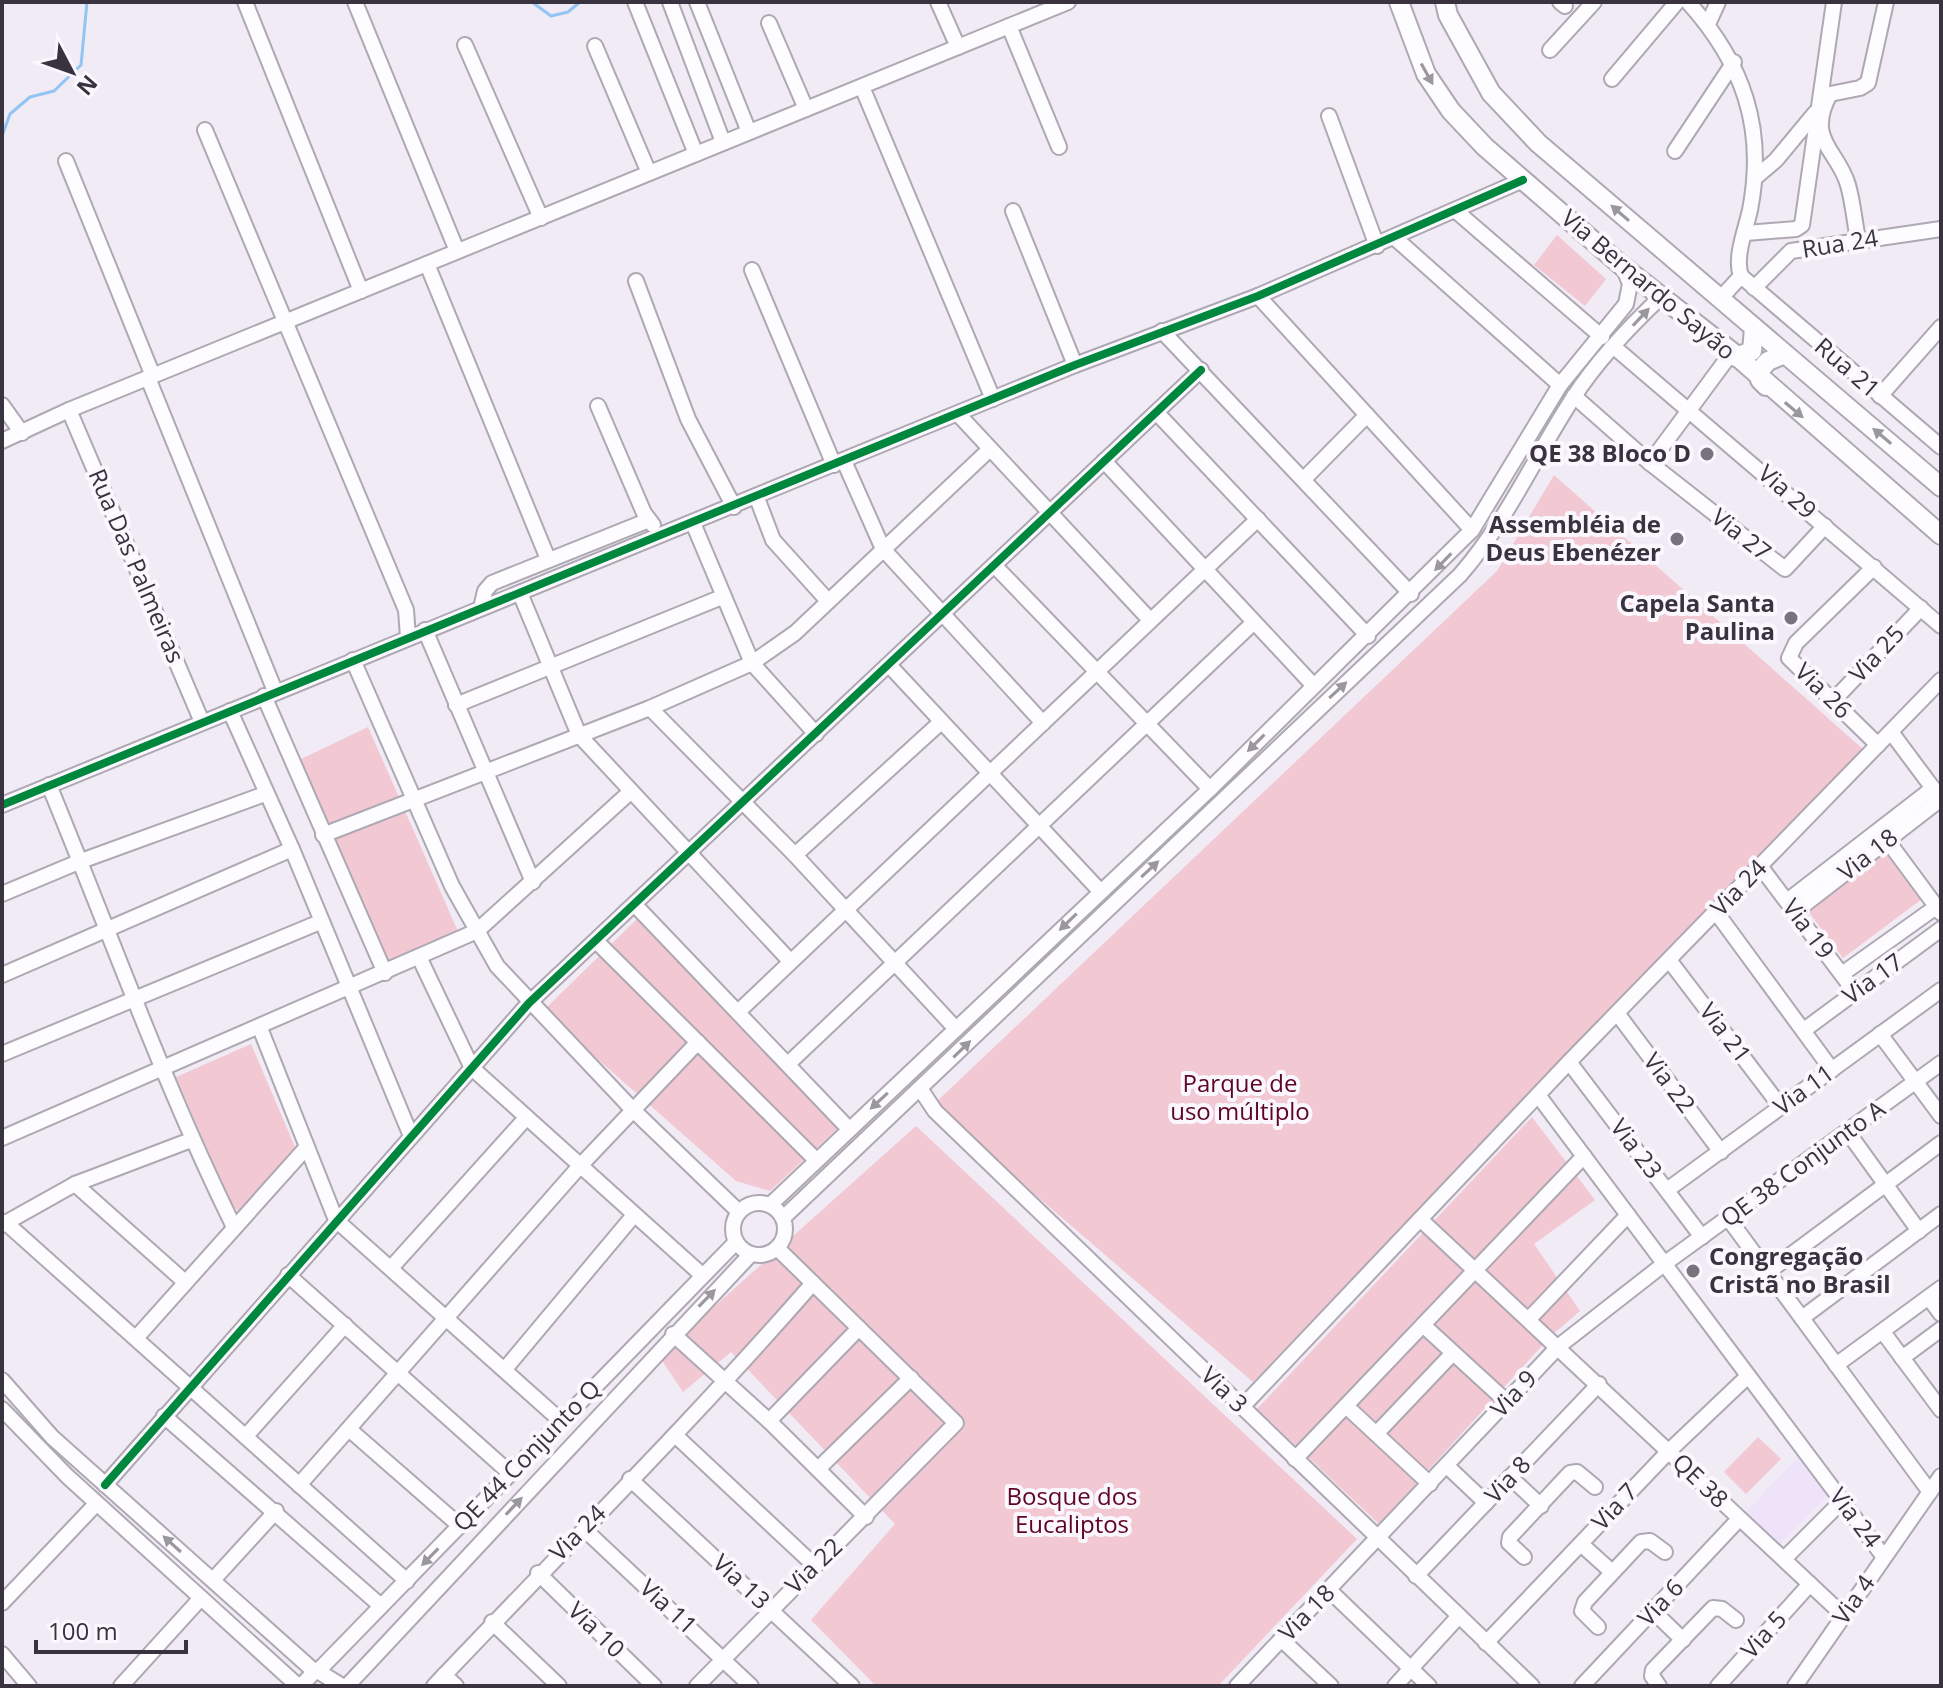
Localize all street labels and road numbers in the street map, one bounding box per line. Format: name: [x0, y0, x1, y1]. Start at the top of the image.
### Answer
street label: Via Bernardo Sayão: [1555, 201, 1743, 367]
street label: Rua 24: [1799, 220, 1880, 265]
street label: Rua 21: [1808, 329, 1888, 404]
street label: Via 29: [1752, 456, 1824, 525]
street label: Rua Das Palmeiras: [82, 463, 193, 667]
street label: Via 27: [1705, 500, 1779, 568]
street label: Via 25: [1841, 617, 1911, 689]
street label: Via 26: [1788, 655, 1860, 725]
street label: Via 18: [1830, 820, 1904, 888]
street label: Via 24: [1703, 851, 1773, 923]
street label: Via 19: [1776, 891, 1843, 965]
street label: Via 17: [1835, 945, 1909, 1011]
street label: Via 21: [1693, 995, 1760, 1069]
street label: Via 22: [1637, 1045, 1704, 1119]
street label: Via 11: [1766, 1056, 1840, 1122]
street label: QE 38 Conjunto A: [1713, 1091, 1892, 1234]
street label: Via 23: [1604, 1111, 1671, 1185]
street label: Via 3: [1194, 1358, 1256, 1419]
street label: Via 9: [1483, 1362, 1543, 1424]
street label: QE 44 Conjunto Q: [445, 1372, 607, 1538]
street label: QE 38: [1666, 1445, 1736, 1515]
street label: Via 8: [1477, 1448, 1537, 1510]
street label: Via 7: [1584, 1475, 1644, 1537]
street label: Via 24: [1823, 1480, 1890, 1554]
street label: Via 24: [541, 1496, 613, 1567]
street label: Via 22: [777, 1530, 849, 1600]
street label: Via 13: [706, 1546, 778, 1616]
street label: Via 4: [1824, 1567, 1882, 1631]
street label: Via 11: [633, 1571, 705, 1641]
street label: Via 6: [1630, 1571, 1690, 1633]
street label: Via 18: [1271, 1576, 1341, 1648]
street label: Via 10: [561, 1594, 633, 1664]
street label: Via 5: [1733, 1603, 1793, 1665]

